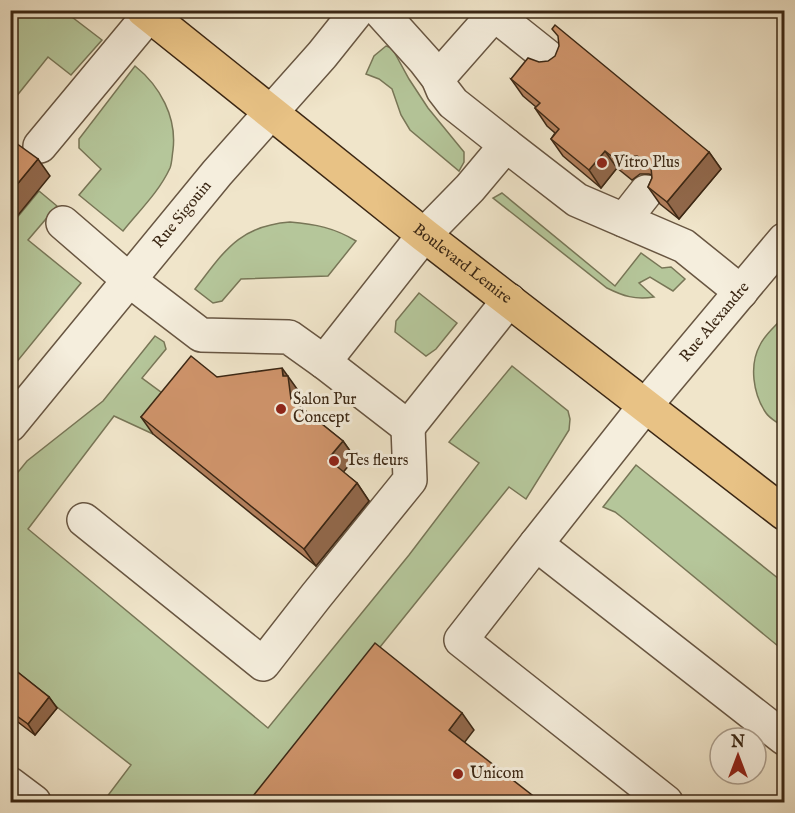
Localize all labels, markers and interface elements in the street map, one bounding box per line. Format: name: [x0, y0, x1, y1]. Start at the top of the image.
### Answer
place label: Vitro Plus: [613, 153, 680, 173]
marker: Vitro Plus: [595, 156, 609, 170]
street label: Rue Sigouin: [149, 176, 217, 253]
street label: Boulevard Lemire: [409, 220, 516, 309]
street label: Rue Alexandre: [676, 278, 754, 367]
place label: Salon Pur Concept: [293, 390, 357, 428]
marker: Salon Pur Concept: [274, 402, 288, 416]
place label: Tes fleurs: [346, 451, 409, 471]
marker: Tes fleurs: [327, 454, 341, 468]
north arrow: [708, 726, 768, 786]
text: N: [730, 733, 745, 753]
place label: Unicom: [470, 764, 524, 784]
marker: Unicom: [451, 767, 465, 781]

